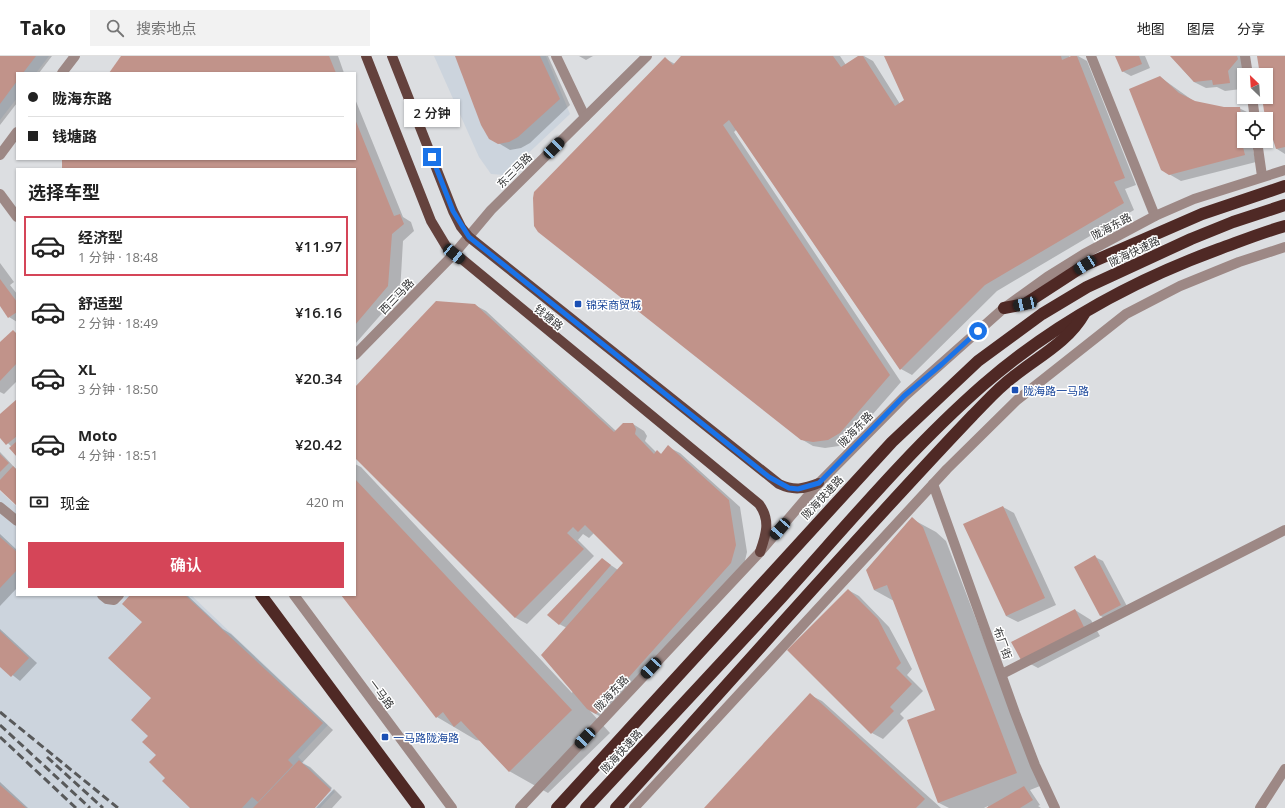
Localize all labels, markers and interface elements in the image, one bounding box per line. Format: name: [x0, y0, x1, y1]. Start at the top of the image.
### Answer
search box: [90, 10, 370, 46]
text: Tako: [20, 15, 66, 41]
icon: search: [104, 17, 126, 39]
text: 搜索地点: [136, 18, 196, 38]
text: 地图: [1137, 19, 1165, 38]
text: 图层: [1187, 19, 1215, 38]
text: 分享: [1237, 19, 1265, 38]
north arrow: [1237, 68, 1273, 104]
map controls: [1237, 68, 1273, 148]
text: 陇海东路: [52, 88, 112, 108]
callout: 2 分钟: [404, 99, 460, 127]
text: 2 分钟: [414, 104, 450, 122]
button: locate: [1237, 112, 1273, 148]
text: 钱塘路: [52, 126, 97, 146]
car: [541, 135, 567, 161]
route end: [423, 148, 441, 166]
street label: 东三马路: [493, 149, 535, 191]
text: 选择车型: [28, 180, 100, 204]
street label: 陇海东路: [1088, 209, 1134, 243]
text: 经济型: [78, 227, 123, 247]
icon: car: [30, 228, 66, 264]
street label: 陇海快速路: [1106, 233, 1162, 269]
text: ¥11.97: [295, 236, 342, 256]
car: [441, 242, 467, 266]
text: 1 分钟 · 18:48: [78, 248, 158, 266]
car: [1072, 253, 1098, 277]
street label: 西三马路: [375, 275, 417, 317]
text: 舒适型: [78, 293, 123, 313]
icon: car: [30, 294, 66, 330]
car: [1012, 296, 1038, 312]
place label: 锦荣商贸城: [586, 297, 641, 312]
marker: 锦荣商贸城: [573, 299, 583, 309]
street label: 钱塘路: [531, 301, 567, 333]
text: ¥16.16: [295, 302, 342, 322]
text: 2 分钟 · 18:49: [78, 314, 158, 332]
route start: [969, 322, 987, 340]
text: XL: [78, 359, 96, 379]
icon: car: [30, 360, 66, 396]
text: ¥20.34: [295, 368, 342, 388]
text: 3 分钟 · 18:50: [78, 380, 158, 398]
place label: 陇海路一马路: [1023, 383, 1089, 398]
marker: 陇海路一马路: [1010, 385, 1020, 395]
street label: 陇海东路: [834, 408, 876, 450]
text: Moto: [78, 425, 117, 445]
icon: car: [30, 426, 66, 462]
text: ¥20.42: [295, 434, 342, 454]
text: 4 分钟 · 18:51: [78, 446, 158, 464]
street label: 陇海快速路: [798, 472, 846, 522]
icon: cash: [28, 491, 50, 513]
text: 现金: [60, 493, 90, 513]
text: 420 m: [306, 493, 344, 511]
car: [768, 516, 792, 542]
button: 确认: [28, 542, 344, 588]
street label: 布厂街: [990, 625, 1016, 661]
car: [638, 655, 664, 681]
street label: 陇海东路: [591, 672, 631, 714]
street label: 一马路: [366, 676, 398, 712]
car: [572, 725, 598, 751]
street label: 陇海快速路: [597, 726, 645, 776]
place label: 一马路陇海路: [393, 730, 459, 745]
marker: 一马路陇海路: [380, 732, 390, 742]

